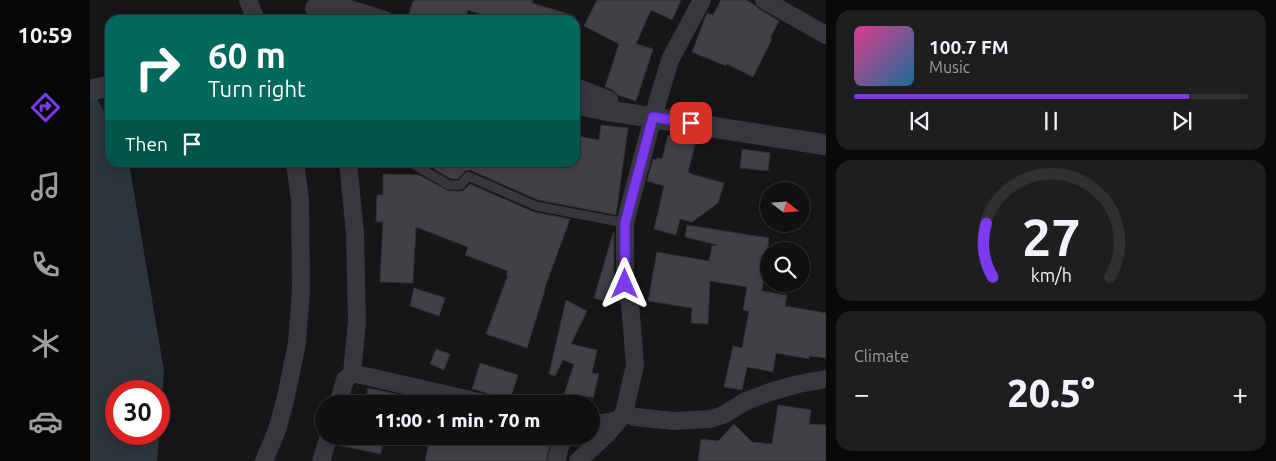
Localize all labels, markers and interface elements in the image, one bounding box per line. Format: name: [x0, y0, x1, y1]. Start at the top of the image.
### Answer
text: 10:59: [17, 22, 73, 47]
icon: right: [125, 35, 190, 100]
text: 60 m: [208, 35, 286, 75]
text: 100.7 FM: [929, 36, 1009, 58]
text: Music: [929, 58, 970, 76]
text: Turn right: [208, 76, 306, 101]
icon: directions: [28, 90, 63, 125]
pin: [670, 102, 712, 144]
icon: previous: [906, 107, 934, 135]
icon: pause: [1037, 107, 1065, 135]
icon: next: [1168, 107, 1196, 135]
icon: arrive: [677, 109, 705, 137]
icon: arrive: [178, 130, 206, 158]
text: Then: [125, 133, 168, 155]
icon: music: [28, 169, 63, 204]
north arrow: [760, 182, 810, 232]
map controls: [760, 182, 810, 292]
text: 27: [1022, 208, 1080, 266]
button: search: [760, 242, 810, 292]
icon: phone: [28, 247, 63, 282]
position arrow: [598, 257, 650, 309]
text: km/h: [1030, 265, 1072, 285]
icon: climate: [28, 326, 63, 361]
text: Climate: [854, 347, 909, 365]
text: 20.5°: [1007, 372, 1095, 414]
text: −: [854, 378, 870, 409]
text: +: [1232, 378, 1248, 409]
speed limit sign: 30: [105, 380, 170, 445]
icon: car: [28, 404, 63, 439]
text: 11:00 · 1 min · 70 m: [375, 409, 540, 431]

